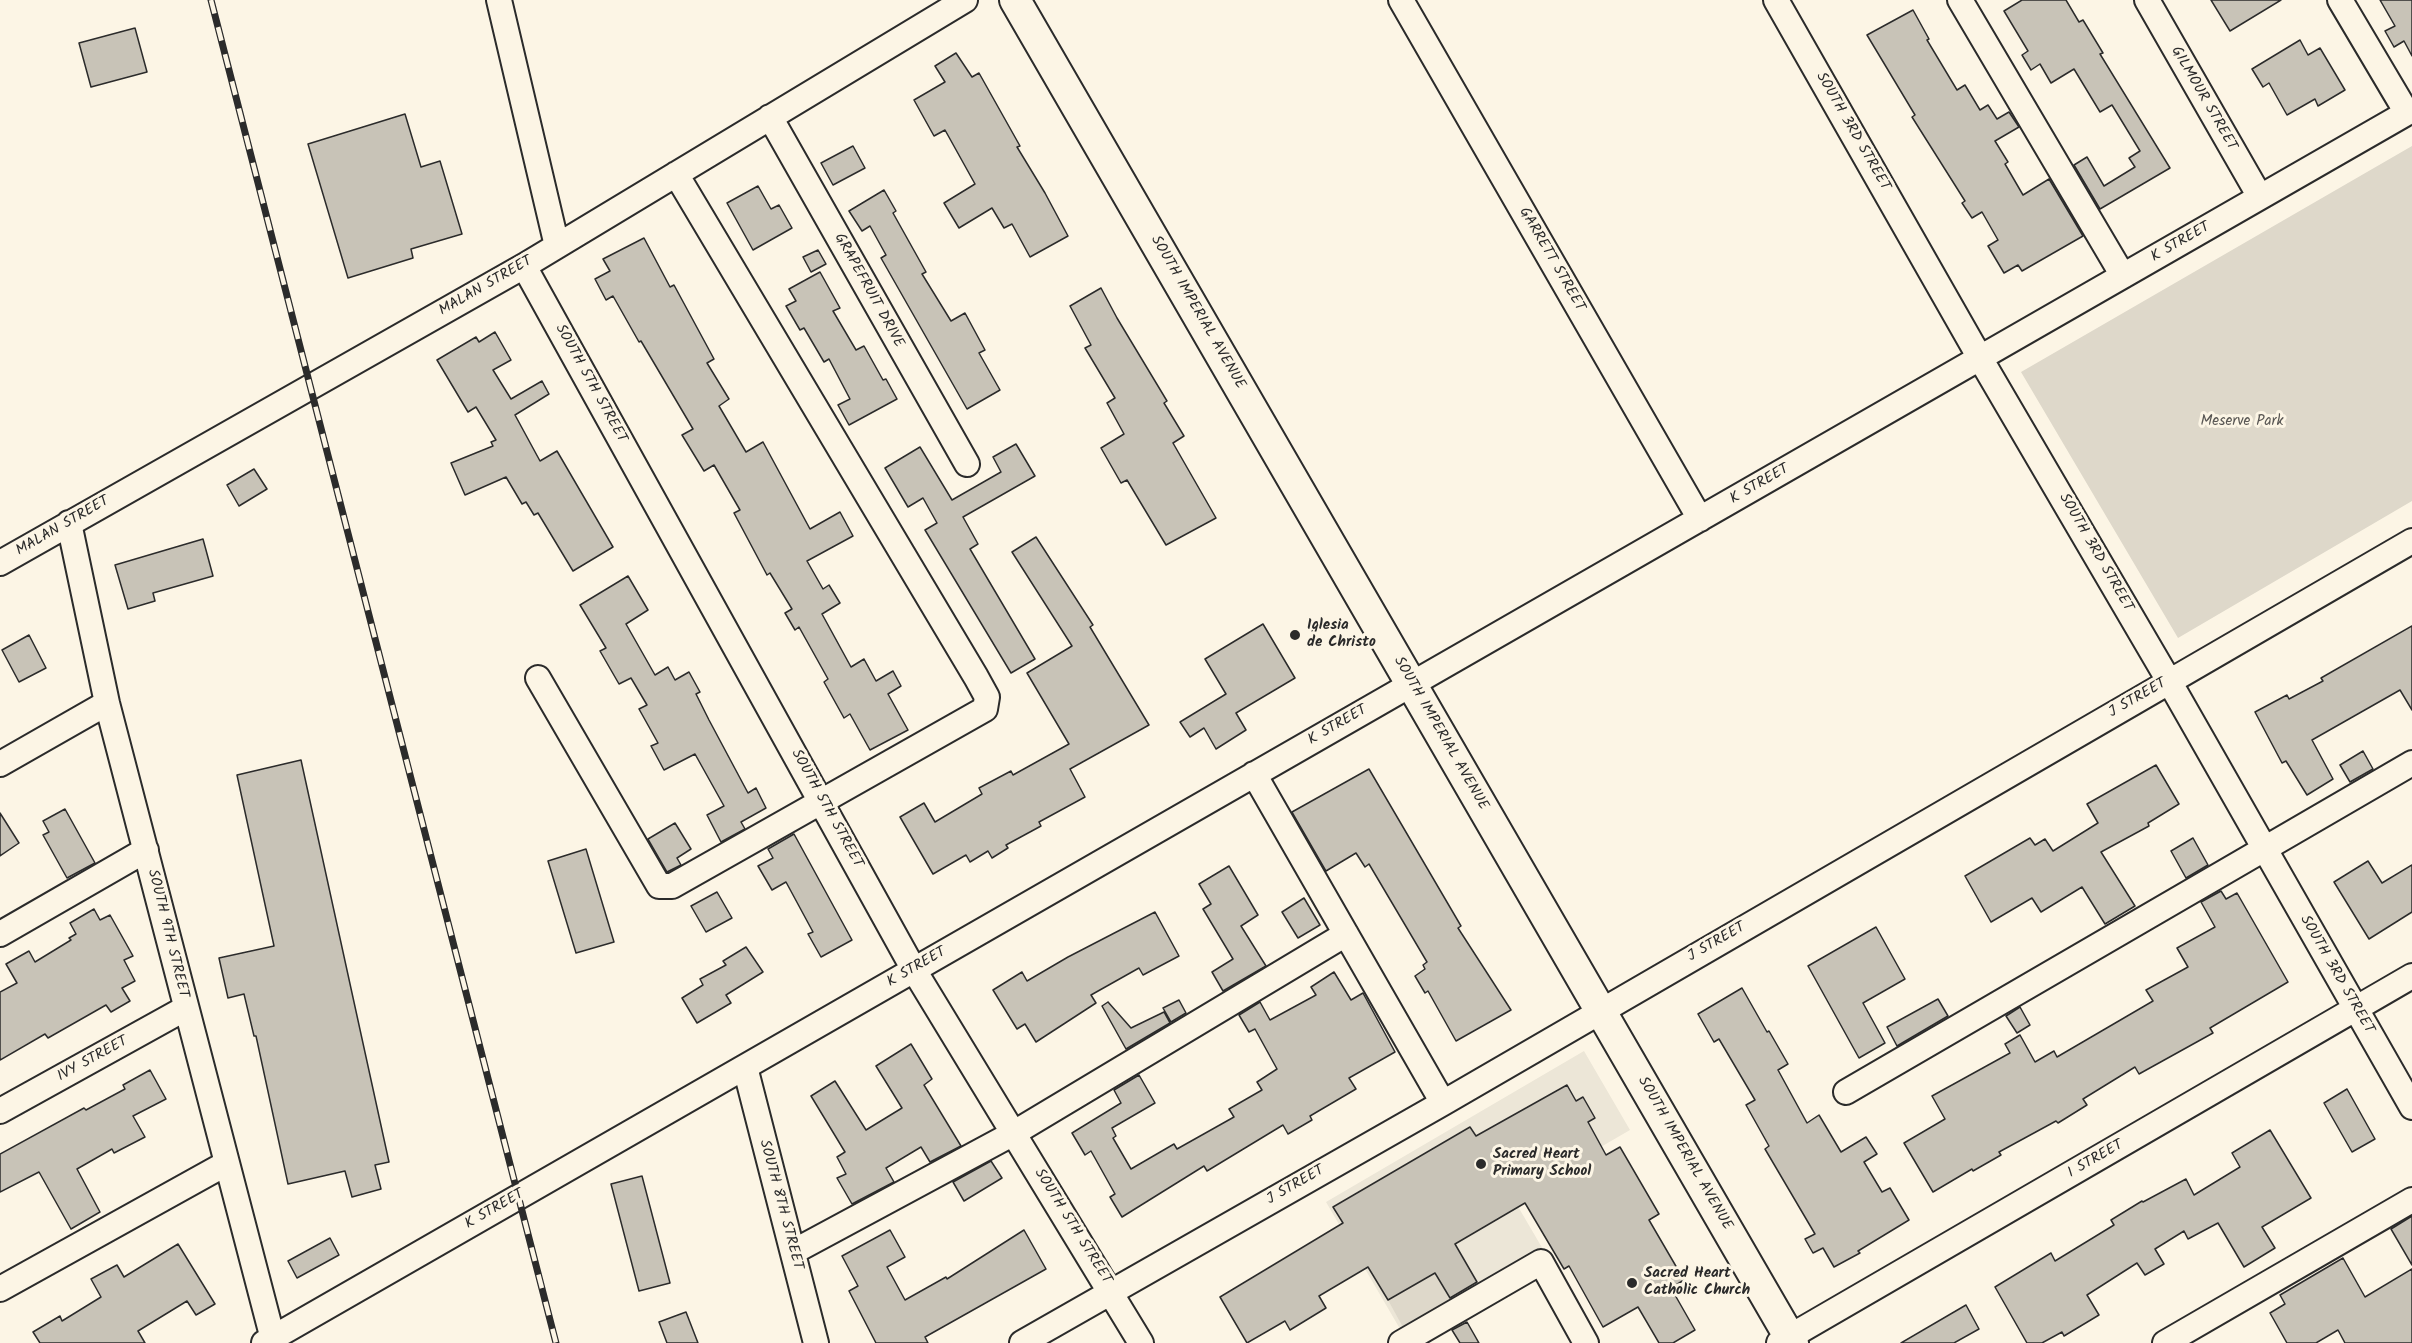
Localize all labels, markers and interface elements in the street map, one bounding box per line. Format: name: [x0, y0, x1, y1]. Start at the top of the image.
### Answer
street label: GILMOUR STREET: [2166, 44, 2240, 154]
street label: SOUTH 3RD STREET: [1811, 70, 1893, 194]
street label: GARRETT STREET: [1514, 205, 1588, 315]
street label: K STREET: [2148, 219, 2214, 267]
street label: GRAPEFRUIT DRIVE: [829, 231, 907, 351]
street label: SOUTH IMPERIAL AVENUE: [1146, 233, 1248, 393]
street label: MALAN STREET: [436, 253, 536, 321]
street label: SOUTH 5TH STREET: [550, 322, 630, 446]
park label: Meserve Park: [2201, 413, 2283, 431]
street label: K STREET: [1727, 461, 1793, 509]
street label: SOUTH 3RD STREET: [2054, 491, 2136, 615]
street label: MALAN STREET: [13, 493, 113, 561]
place label: Iglesia de Christo: [1307, 617, 1376, 652]
marker: Iglesia de Christo: [1288, 628, 1302, 642]
street label: SOUTH IMPERIAL AVENUE: [1389, 654, 1491, 814]
street label: J STREET: [2106, 675, 2170, 723]
street label: K STREET: [1305, 702, 1371, 750]
street label: SOUTH 5TH STREET: [786, 747, 866, 871]
street label: SOUTH 9TH STREET: [142, 868, 192, 1000]
street label: SOUTH 3RD STREET: [2295, 913, 2377, 1037]
street label: J STREET: [1685, 919, 1749, 967]
street label: K STREET: [884, 944, 950, 992]
street label: IVY STREET: [55, 1033, 131, 1087]
street label: SOUTH IMPERIAL AVENUE: [1633, 1074, 1735, 1234]
street label: I STREET: [2065, 1137, 2127, 1183]
street label: SOUTH 8TH STREET: [754, 1138, 806, 1272]
place label: Sacred Heart Primary School: [1493, 1146, 1591, 1181]
marker: Sacred Heart Primary School: [1474, 1157, 1488, 1171]
street label: J STREET: [1264, 1162, 1328, 1210]
street label: SOUTH 5TH STREET: [1029, 1166, 1115, 1288]
street label: K STREET: [462, 1186, 528, 1234]
place label: Sacred Heart Catholic Church: [1644, 1265, 1750, 1300]
marker: Sacred Heart Catholic Church: [1625, 1276, 1639, 1290]

